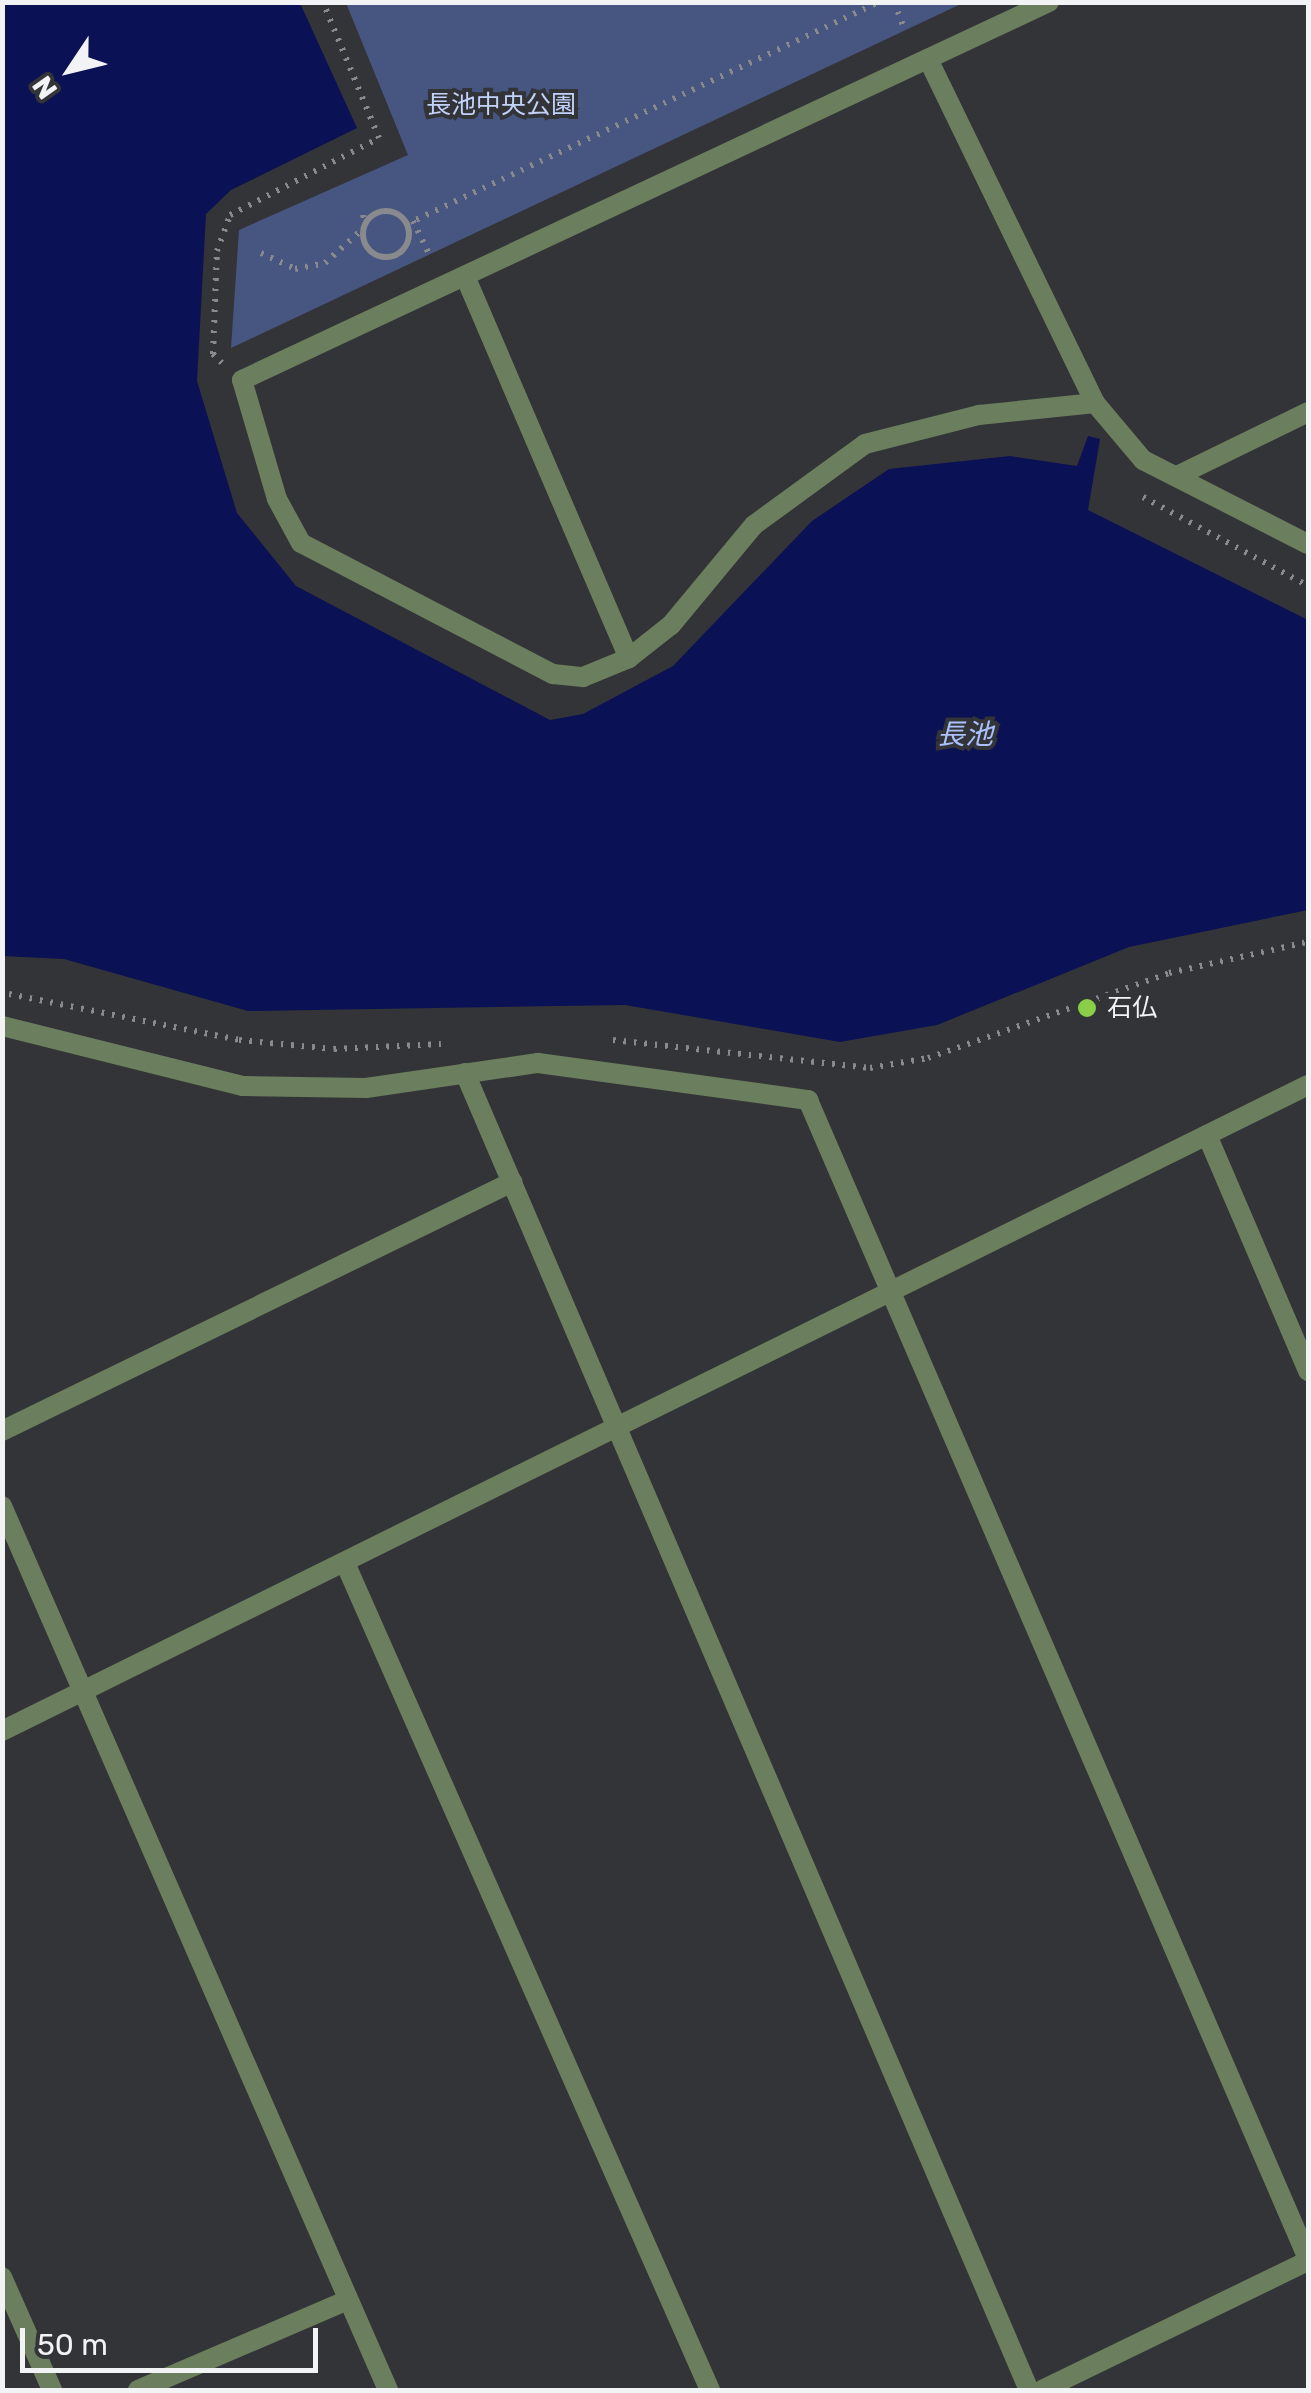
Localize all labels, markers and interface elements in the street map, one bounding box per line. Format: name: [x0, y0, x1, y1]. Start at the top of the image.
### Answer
north arrow: [20, 20, 120, 120]
text: N: [26, 70, 64, 105]
park label: 長池中央公園: [426, 90, 576, 120]
water label: 長池: [937, 718, 993, 752]
place label: 石仏: [1107, 993, 1157, 1023]
marker: 石仏: [1076, 997, 1098, 1019]
scale bar: [25, 2308, 322, 2370]
text: 50 m: [37, 2327, 108, 2363]

